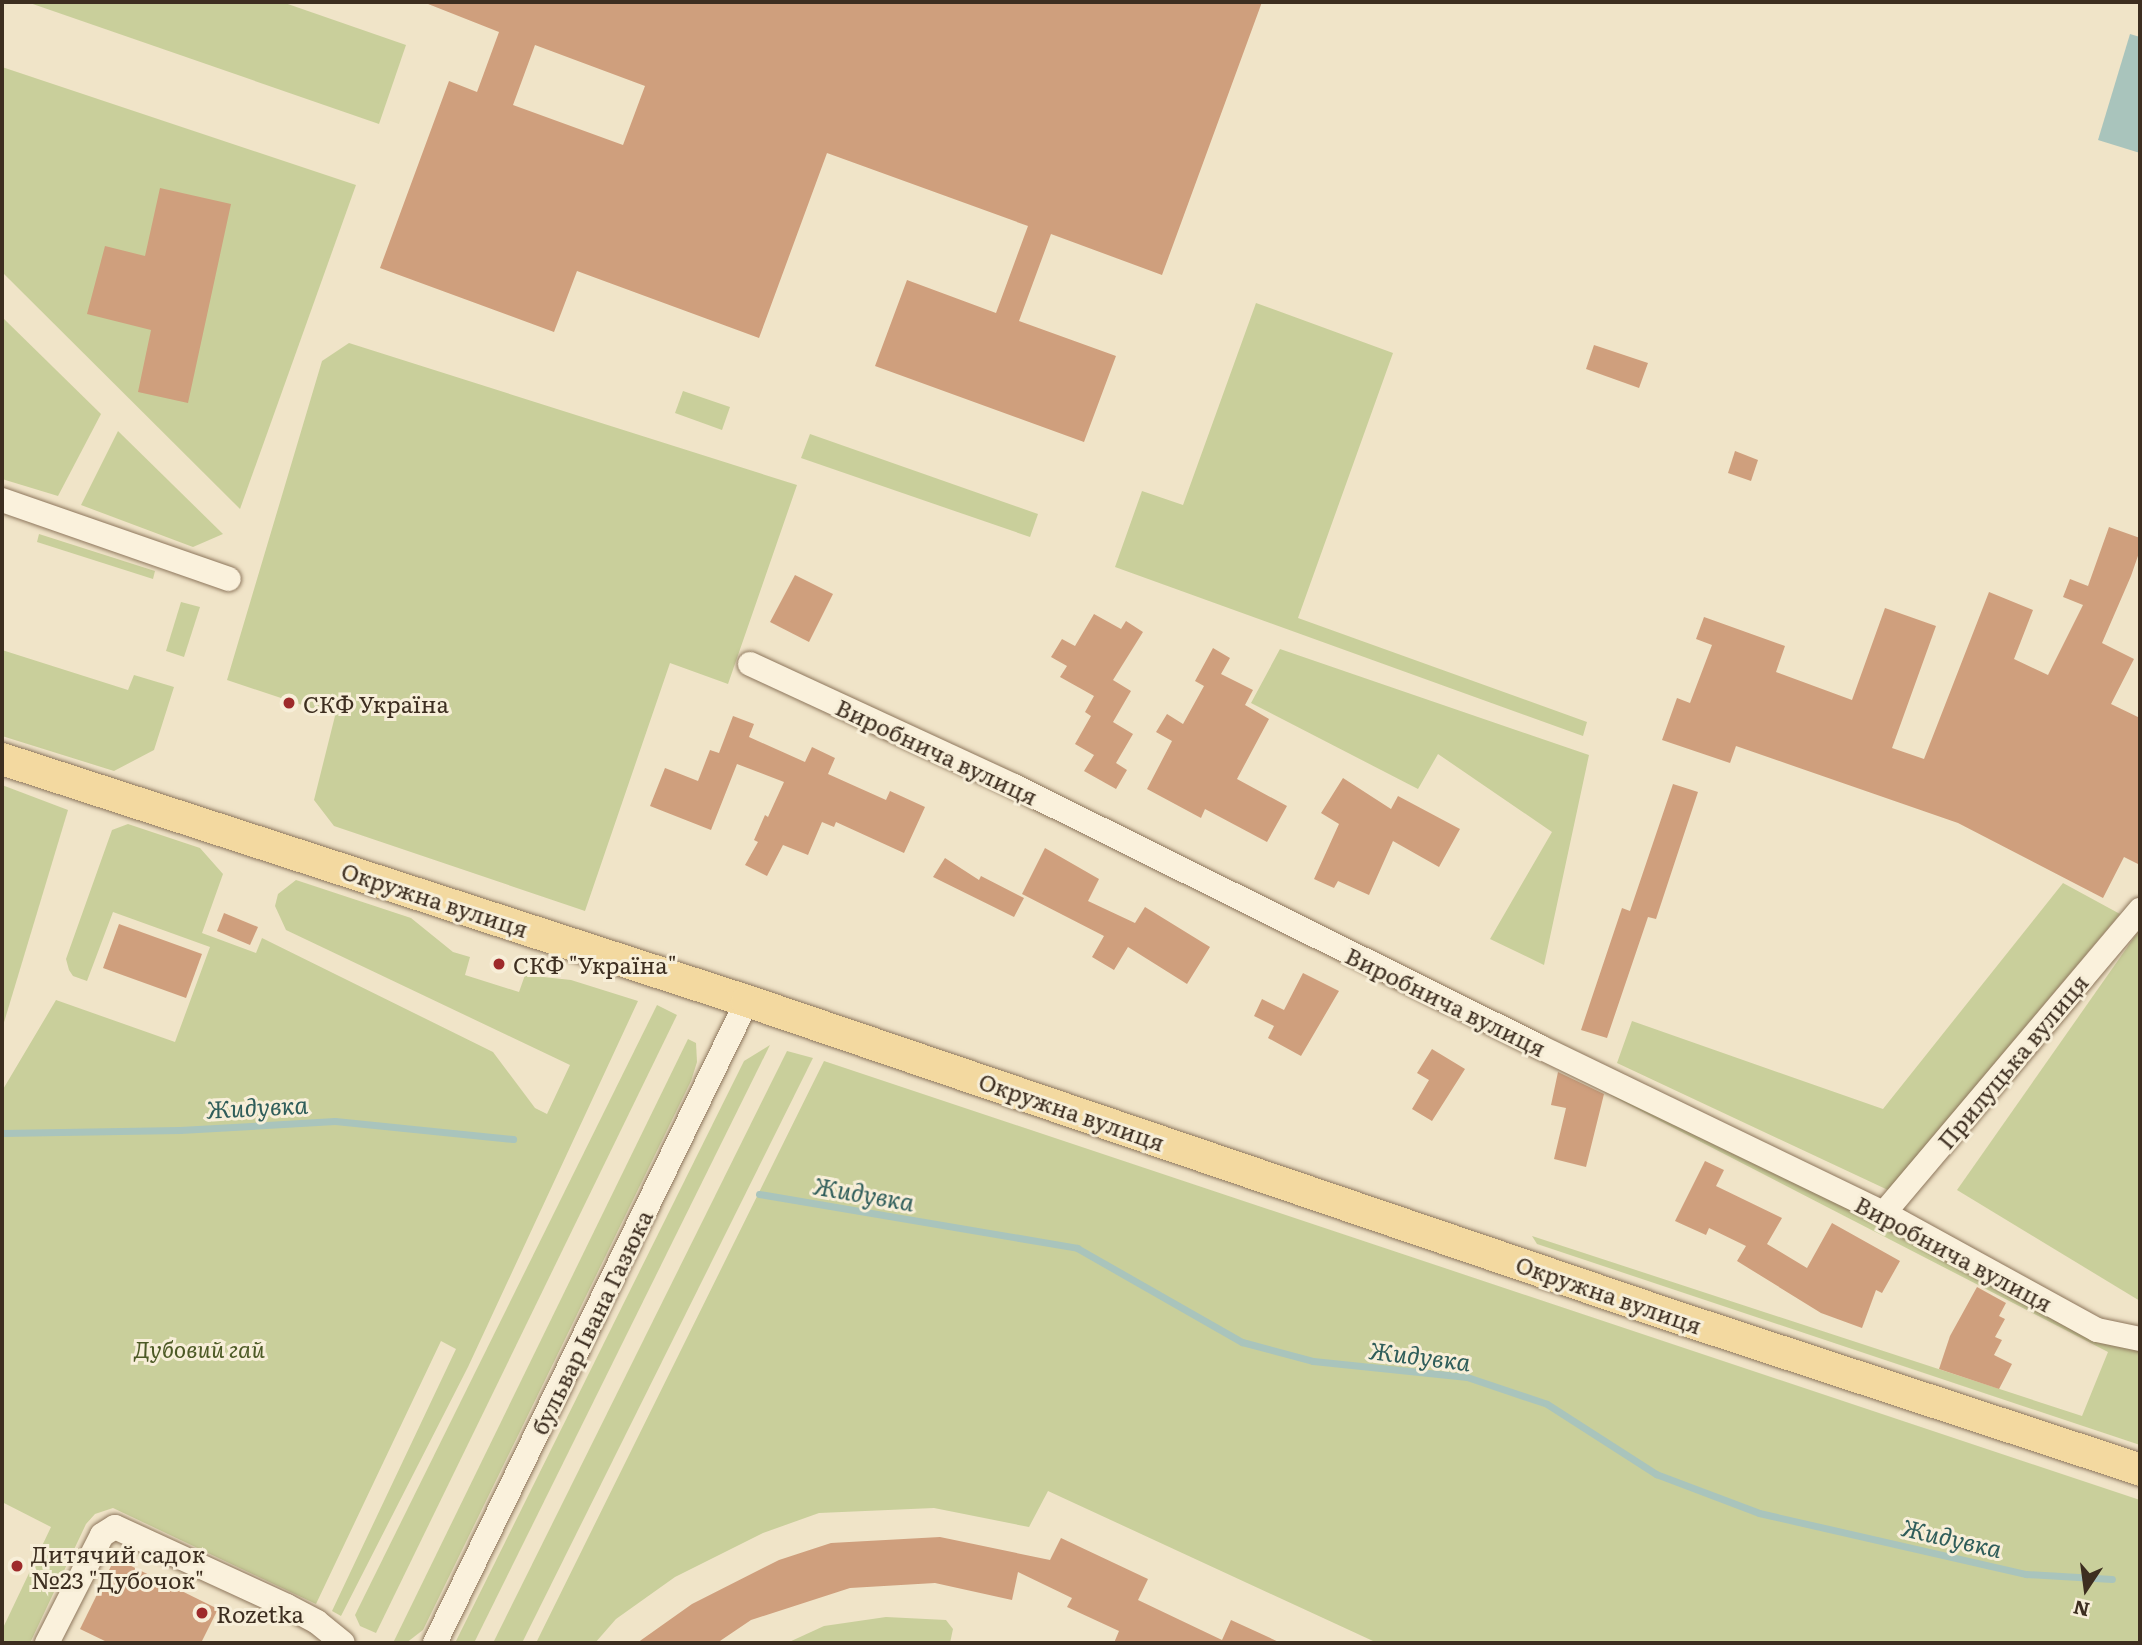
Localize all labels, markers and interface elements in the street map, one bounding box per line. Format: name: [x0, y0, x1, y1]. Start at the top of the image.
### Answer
place label: СКФ Україна: [303, 689, 449, 717]
street label: Виробнича вулиця: [832, 692, 1042, 810]
marker: СКФ Україна: [281, 695, 297, 711]
street label: Окружна вулиця: [338, 856, 532, 942]
street label: Виробнича вулиця: [1341, 941, 1551, 1061]
place label: СКФ "Україна": [513, 950, 677, 978]
marker: СКФ "Україна": [491, 956, 507, 972]
street label: Прилуцька вулиця: [1931, 968, 2093, 1154]
street label: Окружна вулиця: [976, 1066, 1168, 1156]
water label: Жидувка: [205, 1089, 309, 1123]
water label: Жидувка: [811, 1170, 917, 1216]
street label: Виробнича вулиця: [1851, 1189, 2057, 1317]
street label: бульвар Івана Газюка: [525, 1205, 657, 1439]
street label: Окружна вулиця: [1513, 1249, 1705, 1339]
park label: Дубовий гай: [133, 1334, 265, 1362]
water label: Жидувка: [1368, 1334, 1472, 1376]
water label: Жидувка: [1899, 1511, 2005, 1563]
place label: Дитячий садок №23 "Дубочок": [31, 1539, 205, 1593]
north arrow: [2051, 1554, 2121, 1624]
marker: Дитячий садок №23 "Дубочок": [9, 1558, 25, 1574]
text: N: [2070, 1594, 2092, 1625]
place label: Rozetka: [216, 1599, 304, 1627]
marker: Rozetka: [194, 1605, 210, 1621]

